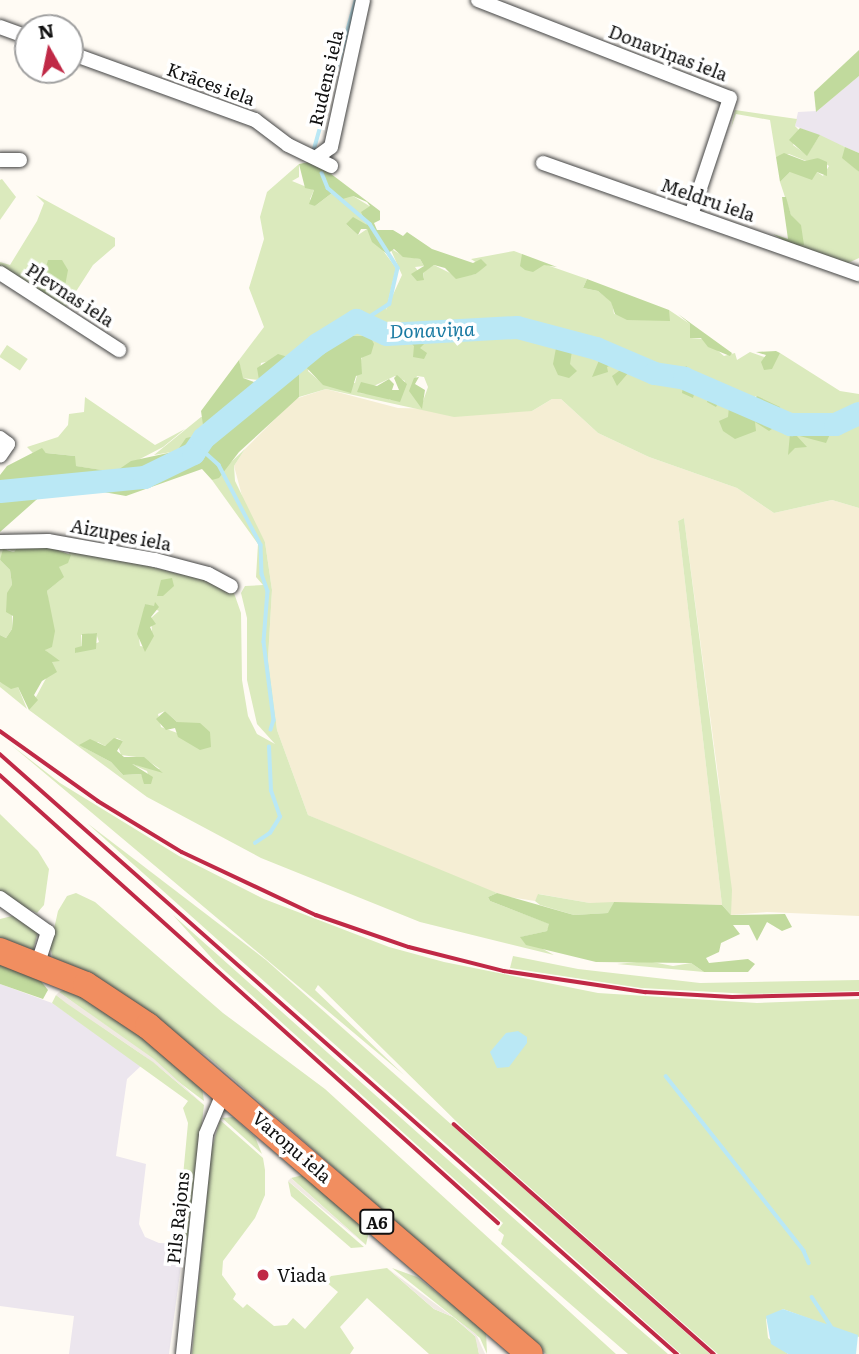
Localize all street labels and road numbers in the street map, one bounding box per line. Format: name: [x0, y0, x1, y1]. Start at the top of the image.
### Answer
street label: Donaviņas iela: [605, 20, 731, 86]
street label: Rudens iela: [304, 28, 348, 128]
street label: Krāces iela: [164, 58, 258, 110]
street label: Meldru iela: [658, 174, 758, 226]
street label: Pļevnas iela: [22, 259, 118, 331]
street label: Aizupes iela: [69, 515, 173, 555]
street label: Varoņu iela: [248, 1107, 336, 1187]
street label: Pils Rajons: [162, 1171, 194, 1265]
road number: A6: [358, 1210, 396, 1234]

